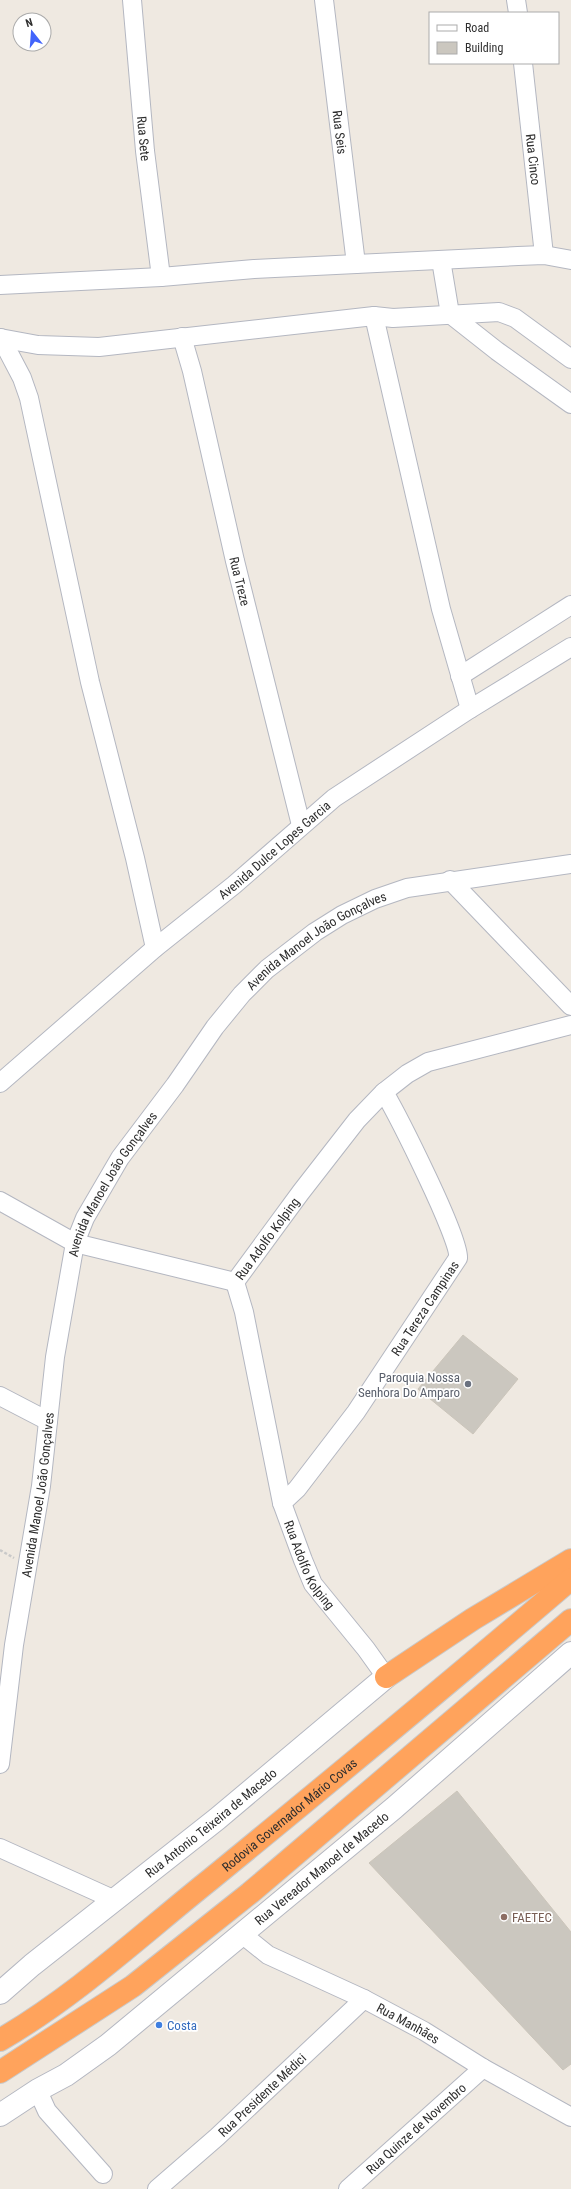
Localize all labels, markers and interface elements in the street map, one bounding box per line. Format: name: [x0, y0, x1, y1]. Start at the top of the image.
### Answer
north arrow: [12, 12, 52, 52]
legend: [429, 12, 559, 64]
text: N: [24, 16, 35, 30]
text: Road: [465, 21, 489, 35]
text: Building: [465, 41, 503, 55]
street label: Rua Seis: [330, 109, 350, 155]
street label: Rua Sete: [135, 115, 154, 162]
street label: Rua Cinco: [523, 133, 544, 186]
street label: Rua Treze: [227, 555, 253, 607]
street label: Avenida Dulce Lopes Garcia: [215, 797, 333, 902]
street label: Avenida Manoel João Gonçalves: [243, 888, 388, 993]
street label: Avenida Manoel João Gonçalves: [65, 1108, 160, 1258]
street label: Rua Adolfo Kolping: [232, 1194, 302, 1282]
street label: Rua Tereza Campinas: [388, 1258, 462, 1358]
place label: Paroquia Nossa Senhora Do Amparo: [358, 1370, 460, 1400]
marker: Paroquia Nossa Senhora Do Amparo: [463, 1379, 473, 1389]
street label: Avenida Manoel João Gonçalves: [18, 1411, 56, 1578]
street label: Rua Adolfo Kolping: [281, 1518, 338, 1612]
street label: Rodovia Governador Mário Covas: [219, 1755, 360, 1875]
street label: Rua Antonio Teixeira de Macedo: [142, 1765, 279, 1880]
street label: Rua Vereador Manoel de Macedo: [251, 1808, 391, 1928]
place label: FAETEC: [512, 1910, 552, 1925]
marker: FAETEC: [499, 1912, 509, 1922]
street label: Rua Manhães: [374, 2000, 442, 2046]
place label: Costa: [167, 2018, 197, 2033]
marker: Costa: [154, 2020, 164, 2030]
street label: Rua Presidente Médici: [215, 2050, 309, 2140]
street label: Rua Quinze de Novembro: [363, 2080, 469, 2177]

